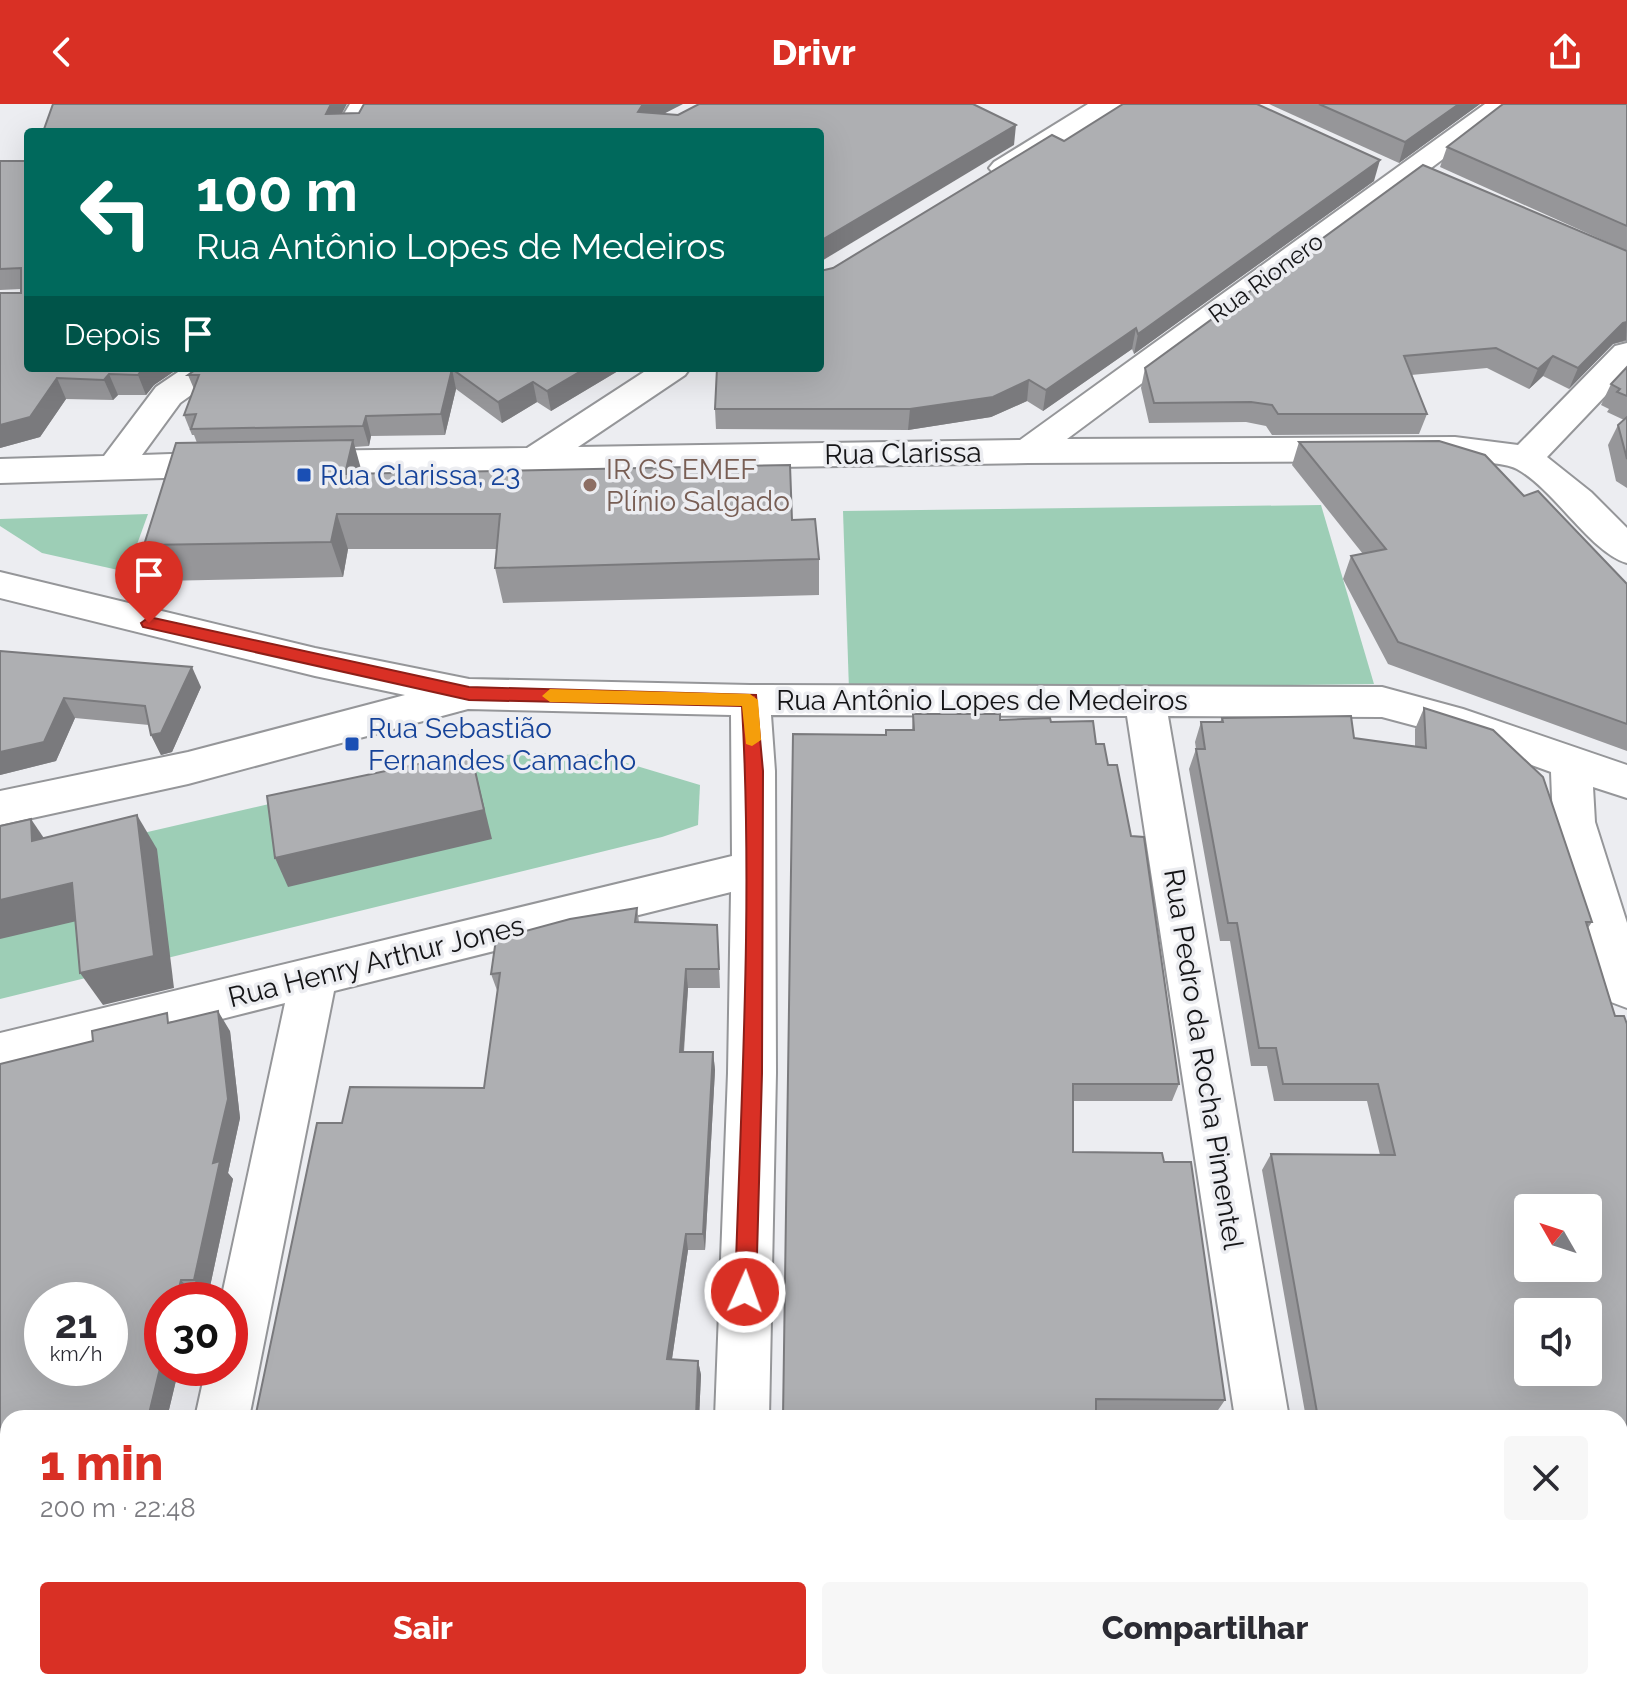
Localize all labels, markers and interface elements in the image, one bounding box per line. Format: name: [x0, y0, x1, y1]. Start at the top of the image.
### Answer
icon: back: [40, 30, 84, 74]
icon: share: [1543, 30, 1587, 74]
text: Drivr: [771, 31, 856, 73]
text: 100 m: [196, 158, 358, 224]
icon: left: [64, 160, 168, 264]
text: Rua Antônio Lopes de Medeiros: [196, 225, 725, 267]
street label: Rua Rionero: [1203, 226, 1329, 329]
icon: arrive: [176, 312, 220, 356]
text: Depois: [64, 317, 160, 352]
street label: Rua Clarissa: [824, 436, 982, 471]
place label: IR CS EMEF Plínio Salgado: [606, 453, 790, 518]
place label: Rua Clarissa, 23: [320, 459, 520, 492]
marker: Rua Clarissa, 23: [295, 466, 313, 484]
marker: IR CS EMEF Plínio Salgado: [581, 476, 599, 494]
pin: [115, 541, 183, 623]
icon: arrive: [127, 553, 171, 597]
street label: Rua Antônio Lopes de Medeiros: [776, 684, 1188, 717]
place label: Rua Sebastião Fernandes Camacho: [368, 712, 636, 777]
marker: Rua Sebastião Fernandes Camacho: [343, 735, 361, 753]
street label: Rua Pedro da Rocha Pimentel: [1157, 866, 1250, 1252]
street label: Rua Henry Arthur Jones: [225, 909, 527, 1014]
north arrow: [1514, 1194, 1602, 1282]
map controls: [1514, 1194, 1602, 1386]
position arrow: [703, 1250, 787, 1334]
speed limit sign: 30: [144, 1282, 248, 1386]
button: sound: [1514, 1298, 1602, 1386]
text: 21: [55, 1300, 97, 1347]
text: km/h: [50, 1342, 102, 1366]
text: 1 min: [40, 1435, 163, 1491]
button: close: [1504, 1436, 1588, 1520]
text: 200 m · 22:48: [40, 1493, 196, 1523]
button: Sair: [40, 1582, 806, 1674]
button: Compartilhar: [822, 1582, 1588, 1674]

